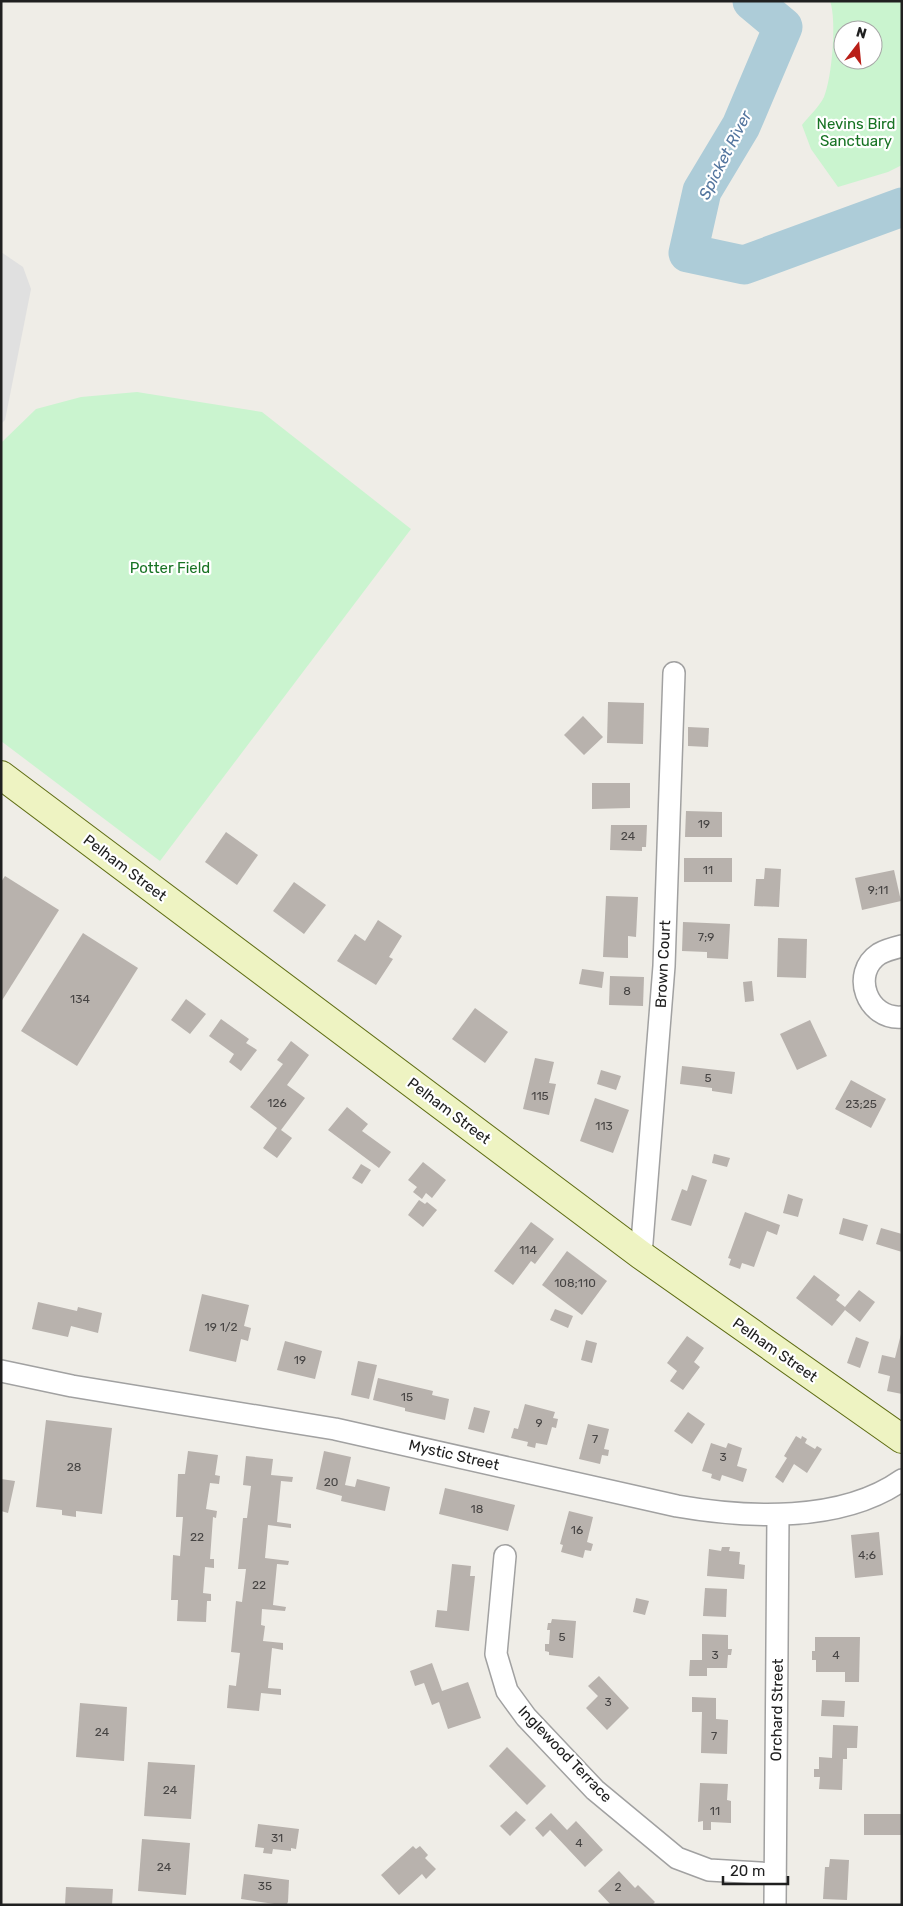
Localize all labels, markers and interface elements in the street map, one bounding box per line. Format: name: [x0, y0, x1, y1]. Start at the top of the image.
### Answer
north arrow: [833, 20, 883, 70]
text: N: [854, 23, 869, 43]
water label: Spicket River: [695, 107, 756, 202]
park label: Nevins Bird Sanctuary: [816, 115, 896, 150]
park label: Potter Field: [130, 559, 210, 577]
house number: 19: [698, 817, 710, 831]
house number: 24: [621, 829, 636, 843]
street label: Pelham Street: [80, 831, 170, 905]
house number: 11: [703, 863, 713, 877]
house number: 9;11: [868, 883, 888, 897]
street label: Brown Court: [652, 919, 674, 1008]
house number: 7;9: [698, 930, 714, 944]
house number: 8: [623, 984, 631, 998]
house number: 134: [70, 992, 90, 1006]
house number: 5: [704, 1071, 712, 1085]
street label: Pelham Street: [404, 1074, 494, 1148]
house number: 115: [531, 1089, 549, 1103]
house number: 126: [267, 1096, 287, 1110]
house number: 23;25: [845, 1097, 877, 1111]
house number: 113: [595, 1119, 613, 1133]
house number: 114: [519, 1243, 537, 1257]
house number: 108;110: [554, 1276, 596, 1290]
street label: Pelham Street: [729, 1314, 821, 1386]
house number: 19 1/2: [205, 1320, 238, 1334]
house number: 19: [294, 1353, 306, 1367]
house number: 15: [401, 1390, 413, 1404]
house number: 9: [535, 1416, 543, 1430]
house number: 7: [592, 1432, 598, 1446]
street label: Mystic Street: [407, 1436, 501, 1474]
house number: 3: [719, 1450, 727, 1464]
house number: 28: [67, 1460, 81, 1474]
house number: 20: [324, 1475, 338, 1489]
house number: 18: [471, 1502, 483, 1516]
house number: 16: [571, 1523, 583, 1537]
house number: 22: [190, 1530, 204, 1544]
house number: 4;6: [858, 1548, 876, 1562]
house number: 22: [252, 1578, 266, 1592]
house number: 5: [558, 1630, 566, 1644]
house number: 3: [711, 1648, 719, 1662]
house number: 4: [832, 1648, 840, 1662]
street label: Orchard Street: [767, 1658, 787, 1762]
house number: 3: [604, 1695, 612, 1709]
street label: Inglewood Terrace: [514, 1702, 616, 1806]
house number: 24: [95, 1725, 110, 1739]
house number: 7: [711, 1729, 717, 1743]
house number: 24: [163, 1783, 178, 1797]
house number: 11: [710, 1804, 720, 1818]
house number: 31: [271, 1831, 283, 1845]
house number: 4: [575, 1836, 583, 1850]
scale bar: [723, 1854, 788, 1886]
house number: 24: [157, 1860, 172, 1874]
text: 20 m: [730, 1862, 765, 1880]
house number: 35: [258, 1879, 272, 1893]
house number: 2: [614, 1880, 622, 1894]

